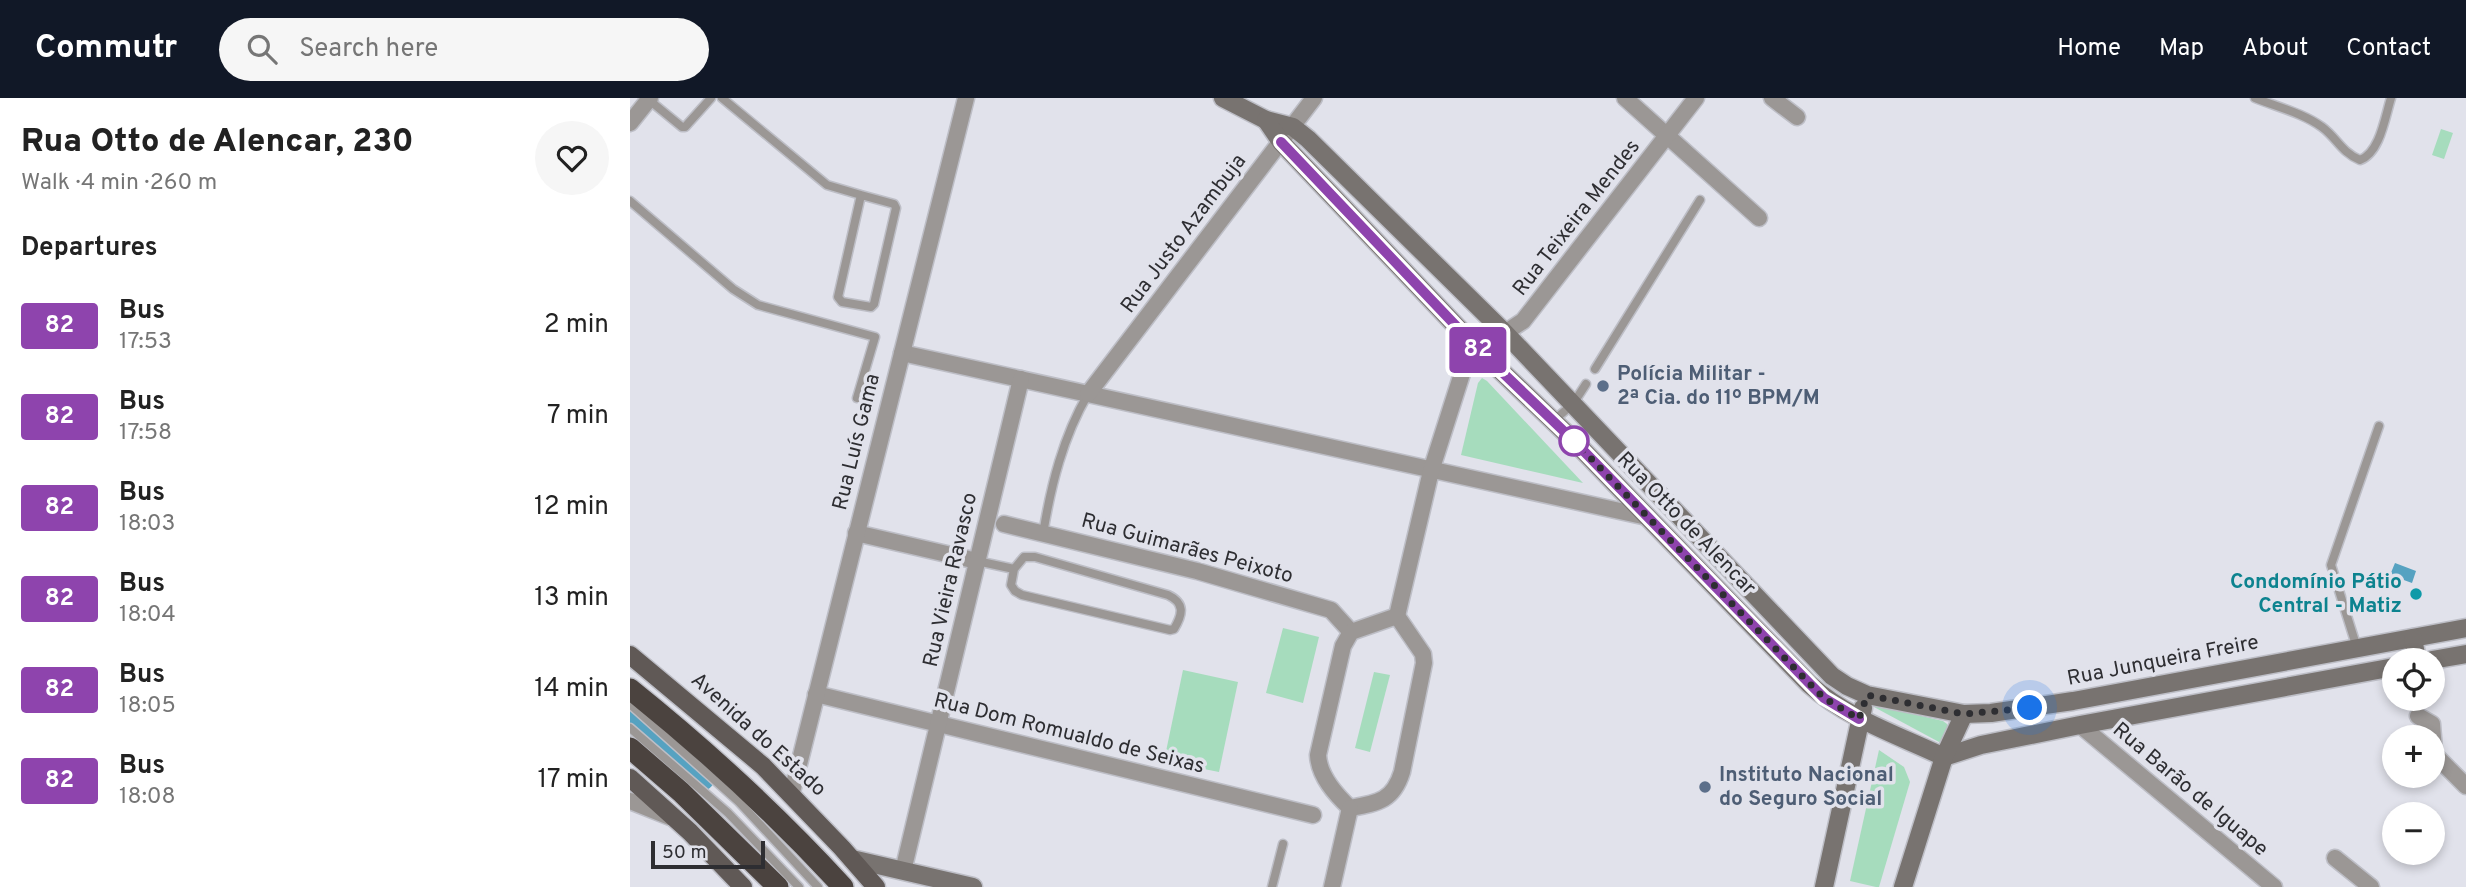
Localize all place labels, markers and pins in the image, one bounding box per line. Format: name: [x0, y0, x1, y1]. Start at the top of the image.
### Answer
place label: Polícia Militar - 2ª Cia. do 11º BPM/M: [1617, 361, 1820, 412]
marker: Polícia Militar - 2ª Cia. do 11º BPM/M: [1595, 378, 1611, 394]
unlabelled marker: [1559, 426, 1589, 456]
place label: Condomínio Pátio Central - Matiz: [2230, 569, 2402, 620]
marker: Condomínio Pátio Central - Matiz: [2408, 586, 2424, 602]
place label: Instituto Nacional do Seguro Social: [1719, 762, 1894, 813]
marker: Instituto Nacional do Seguro Social: [1697, 779, 1713, 795]

